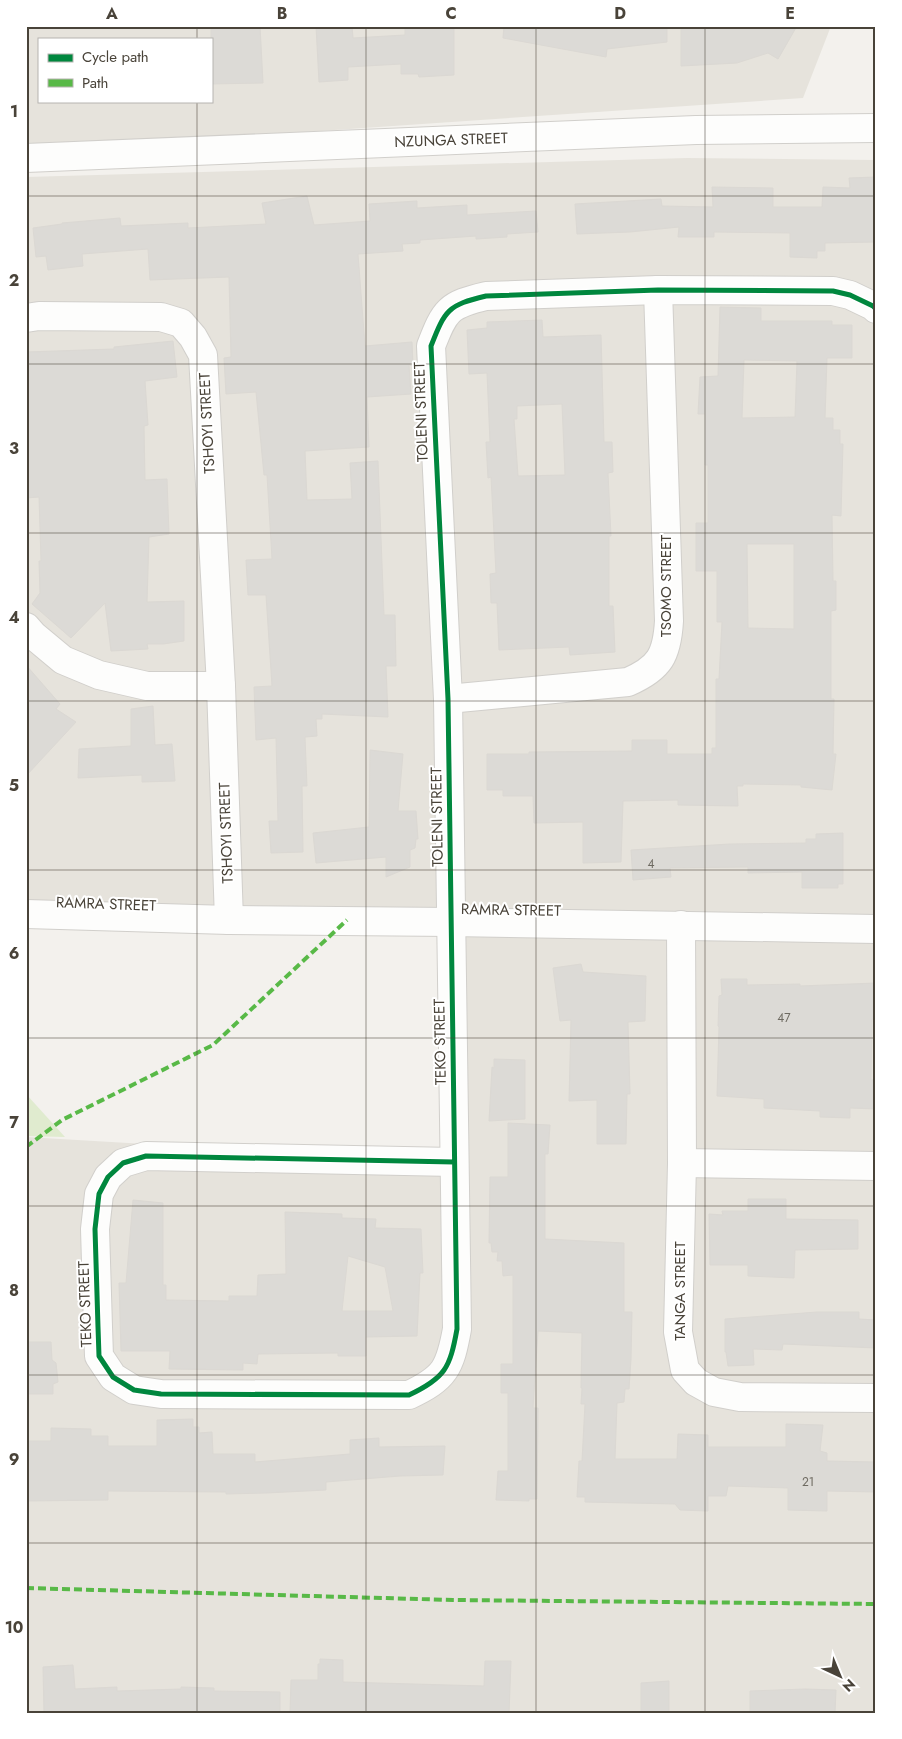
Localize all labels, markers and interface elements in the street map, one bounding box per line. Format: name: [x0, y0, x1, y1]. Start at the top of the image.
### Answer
text: A: [105, 2, 118, 25]
text: B: [277, 2, 287, 25]
text: C: [445, 2, 457, 25]
text: D: [614, 2, 626, 25]
text: E: [785, 2, 795, 25]
legend: [38, 38, 212, 102]
text: Cycle path: [82, 46, 149, 68]
text: Path: [82, 72, 108, 94]
text: 1: [10, 100, 18, 123]
street label: NZUNGA STREET: [394, 127, 508, 153]
text: 2: [9, 269, 19, 292]
street label: TOLENI STREET: [408, 362, 434, 462]
street label: TSHOYI STREET: [193, 372, 221, 474]
text: 3: [9, 437, 19, 460]
street label: TSOMO STREET: [655, 535, 677, 637]
text: 4: [8, 606, 20, 629]
street label: TOLENI STREET: [425, 767, 449, 867]
text: 5: [9, 774, 19, 797]
street label: TSHOYI STREET: [213, 782, 239, 884]
house number: 4: [648, 855, 655, 873]
street label: RAMRA STREET: [55, 891, 157, 917]
street label: RAMRA STREET: [461, 898, 561, 922]
text: 6: [9, 942, 19, 965]
street label: TEKO STREET: [428, 999, 452, 1085]
house number: 47: [777, 1009, 791, 1027]
text: 7: [9, 1111, 19, 1134]
street label: TANGA STREET: [669, 1241, 691, 1341]
street label: TEKO STREET: [72, 1260, 98, 1348]
text: 8: [9, 1279, 19, 1302]
text: 9: [9, 1448, 19, 1471]
house number: 21: [802, 1473, 814, 1491]
text: 10: [5, 1616, 23, 1639]
north arrow: [814, 1652, 864, 1702]
text: N: [838, 1674, 860, 1696]

